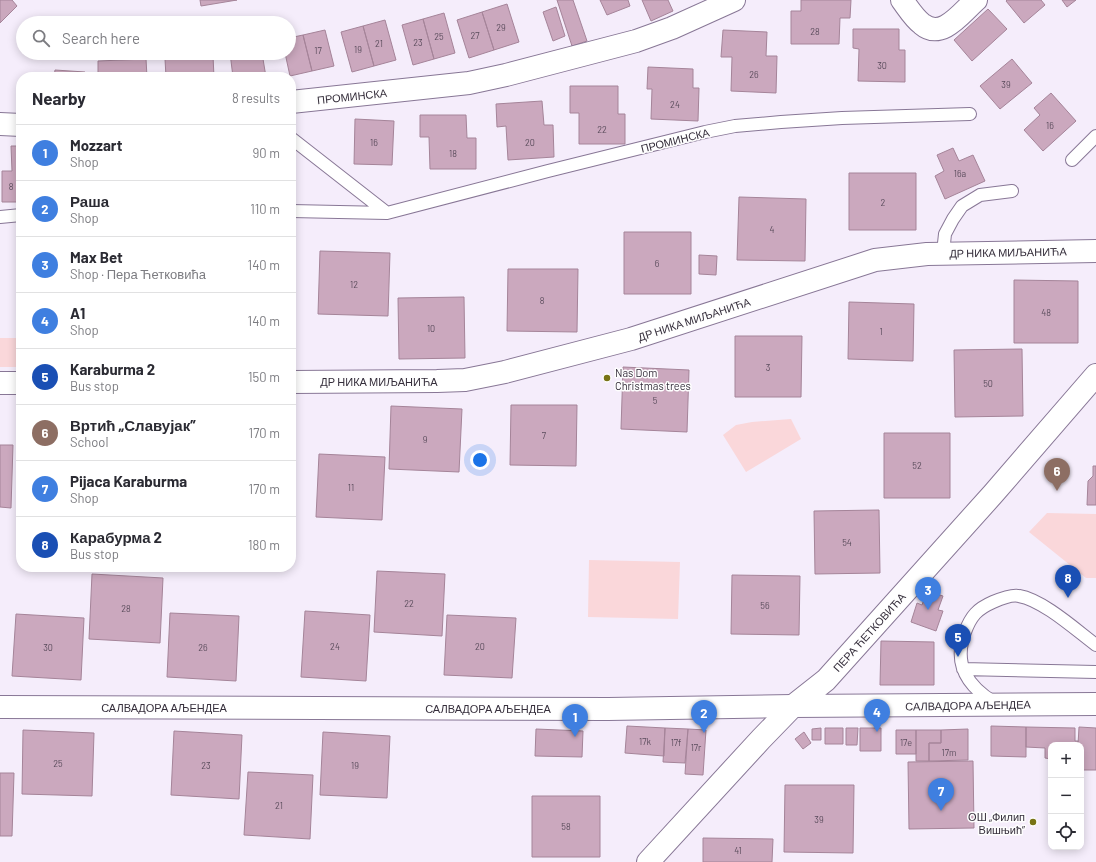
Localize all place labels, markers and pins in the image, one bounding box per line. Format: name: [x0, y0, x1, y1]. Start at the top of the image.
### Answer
place label: Nas Dom Christmas trees: [615, 366, 691, 392]
marker: Nas Dom Christmas trees: [602, 373, 612, 383]
pin: 6: [1044, 458, 1070, 491]
pin: 8: [1055, 565, 1081, 598]
pin: 3: [915, 577, 941, 610]
pin: 5: [945, 624, 971, 657]
pin: 4: [864, 699, 890, 732]
pin: 2: [691, 700, 717, 733]
pin: 1: [562, 704, 588, 737]
pin: 7: [928, 778, 954, 811]
place label: ОШ „Филип Вишњић”: [968, 810, 1025, 836]
marker: ОШ „Филип Вишњић”: [1028, 817, 1038, 827]

